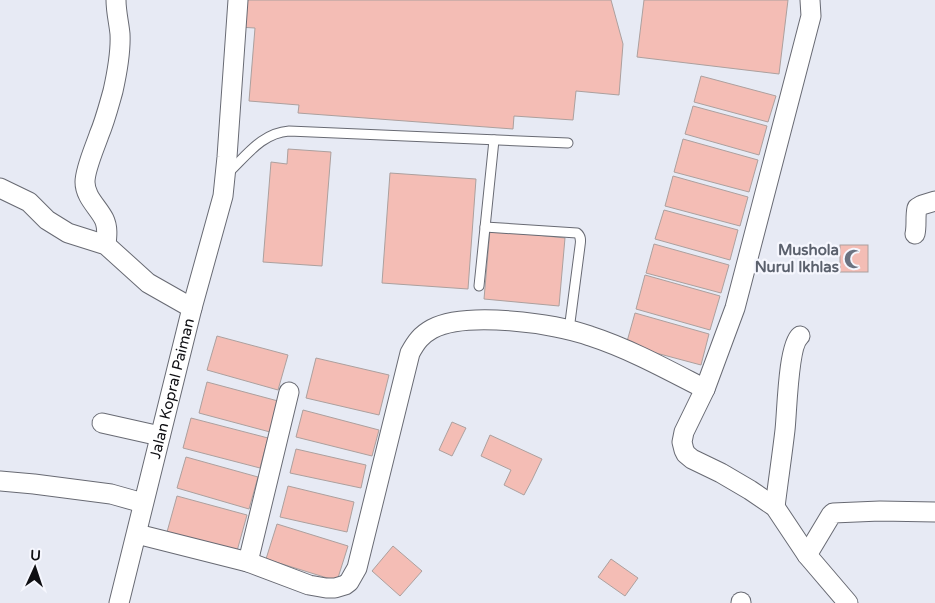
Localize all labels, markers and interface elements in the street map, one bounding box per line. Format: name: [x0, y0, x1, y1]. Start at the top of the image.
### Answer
place label: Mushola Nurul Ikhlas: [755, 241, 839, 276]
mosque icon: Mushola Nurul Ikhlas: [843, 248, 865, 270]
street label: Jalan Kopral Paiman: [146, 316, 198, 461]
north arrow: [10, 543, 60, 593]
text: U: [30, 547, 41, 564]

